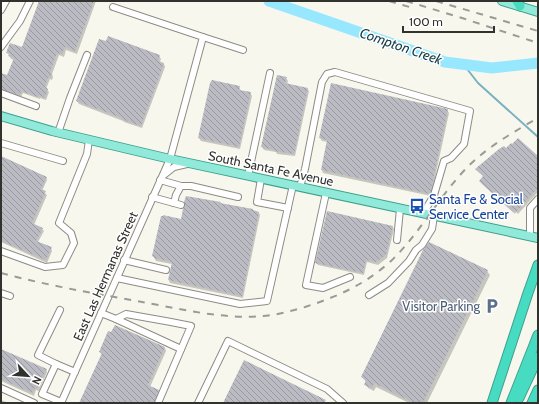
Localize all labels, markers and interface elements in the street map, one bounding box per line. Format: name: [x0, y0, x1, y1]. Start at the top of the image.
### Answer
scale bar: [403, 8, 494, 34]
text: 100 m: [409, 14, 443, 29]
water label: Compton Creek: [358, 24, 445, 69]
street label: South Santa Fe Avenue: [207, 147, 335, 189]
place label: Santa Fe & Social Service Center: [429, 191, 523, 222]
bus stop icon: Santa Fe & Social Service Center: [408, 197, 426, 215]
street label: East Las Hermanas Street: [69, 208, 141, 343]
parking icon: Visitor Parking: [483, 297, 501, 315]
place label: Visitor Parking: [402, 298, 481, 314]
north arrow: [8, 356, 48, 396]
text: N: [29, 374, 45, 387]

